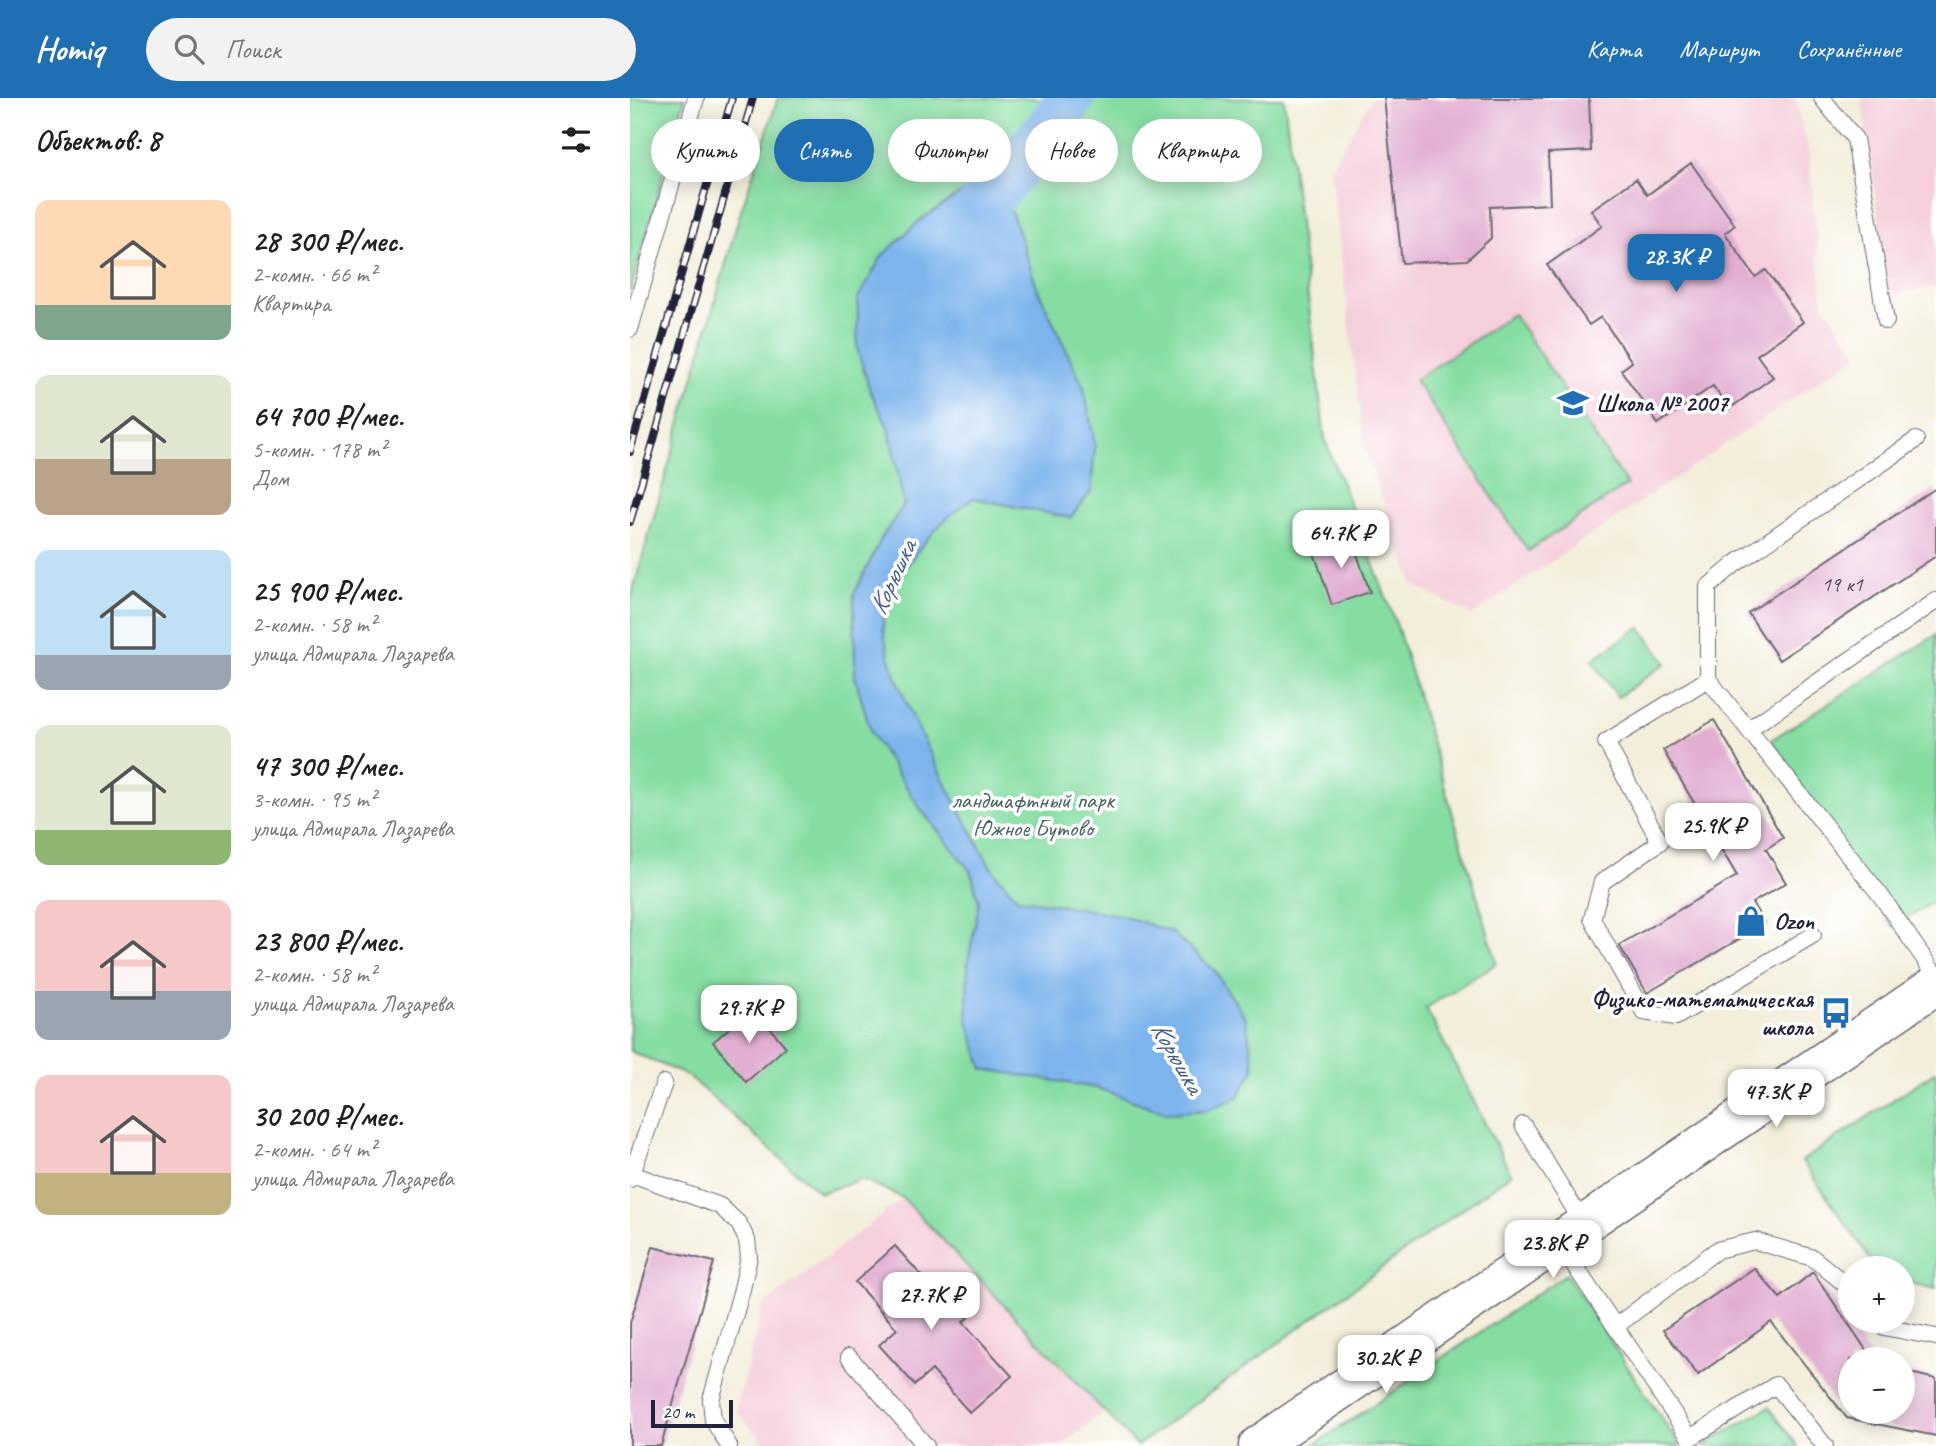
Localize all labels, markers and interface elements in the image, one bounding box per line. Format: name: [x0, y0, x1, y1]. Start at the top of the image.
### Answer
search box: [146, 18, 636, 81]
text: Homiq: [35, 28, 104, 70]
icon: search: [170, 30, 208, 68]
text: Поиск: [226, 33, 280, 66]
text: Карта: [1587, 34, 1642, 64]
text: Маршрут: [1680, 34, 1759, 64]
text: Сохранённые: [1797, 34, 1901, 64]
chip: Купить: [651, 119, 760, 182]
chip: Снять: [774, 119, 874, 182]
chip: Фильтры: [888, 119, 1011, 182]
chip: Новое: [1025, 119, 1118, 182]
chip: Квартира: [1132, 119, 1262, 182]
text: Объектов: 8: [35, 121, 160, 159]
icon: filters: [557, 121, 595, 159]
text: 28 300 ₽/мес.: [252, 222, 403, 260]
icon: home: [91, 228, 175, 312]
pin: 28.3K ₽: [1611, 234, 1741, 294]
text: 28.3K ₽: [1644, 242, 1708, 271]
text: 2-комн. · 66 m²: [252, 260, 376, 289]
text: Квартира: [252, 289, 330, 318]
school or university icon: Школа № 2007: [1556, 386, 1590, 420]
place label: Школа № 2007: [1596, 388, 1730, 418]
text: 64 700 ₽/мес.: [252, 397, 404, 435]
icon: home: [91, 403, 175, 487]
text: 5-комн. · 178 m²: [252, 435, 386, 464]
text: Дом: [252, 464, 289, 493]
pin: 64.7K ₽: [1276, 510, 1406, 570]
text: 64.7K ₽: [1308, 518, 1374, 547]
water label: Корюшка: [861, 532, 925, 619]
house number: 19 к1: [1821, 571, 1864, 597]
text: 25 900 ₽/мес.: [252, 572, 402, 610]
icon: home: [91, 578, 175, 662]
text: 2-комн. · 58 m²: [252, 610, 376, 639]
text: улица Адмирала Лазарева: [252, 639, 454, 668]
text: 47 300 ₽/мес.: [252, 747, 403, 785]
icon: home: [91, 753, 175, 837]
text: 3-комн. · 95 m²: [252, 785, 376, 814]
park label: ландшафтный парк Южное Бутово: [952, 785, 1116, 843]
pin: 25.9K ₽: [1648, 804, 1778, 863]
text: 25.9K ₽: [1681, 811, 1745, 840]
text: улица Адмирала Лазарева: [252, 814, 454, 843]
shop icon: Ozon: [1734, 904, 1768, 938]
place label: Ozon: [1774, 906, 1815, 936]
text: 23 800 ₽/мес.: [252, 922, 403, 960]
icon: home: [91, 928, 175, 1012]
text: 2-комн. · 58 m²: [252, 960, 376, 989]
place label: Физико-математическая школа: [1591, 984, 1814, 1042]
pin: 29.7K ₽: [684, 986, 814, 1045]
text: улица Адмирала Лазарева: [252, 989, 454, 1018]
text: 29.7K ₽: [717, 993, 781, 1022]
bus stop icon: Физико-математическая школа: [1819, 996, 1853, 1030]
water label: Корюшка: [1144, 1015, 1213, 1102]
pin: 47.3K ₽: [1711, 1070, 1841, 1129]
text: 47.3K ₽: [1744, 1077, 1808, 1106]
text: 30 200 ₽/мес.: [252, 1097, 403, 1135]
icon: home: [91, 1103, 175, 1187]
text: 2-комн. · 64 m²: [252, 1135, 376, 1164]
text: улица Адмирала Лазарева: [252, 1164, 454, 1193]
pin: 23.8K ₽: [1488, 1220, 1618, 1280]
text: 23.8K ₽: [1521, 1228, 1585, 1257]
map controls: [1838, 1256, 1915, 1424]
button: +: [1838, 1256, 1915, 1333]
pin: 27.7K ₽: [866, 1272, 996, 1332]
text: 27.7K ₽: [899, 1280, 963, 1309]
pin: 30.2K ₽: [1321, 1336, 1451, 1395]
text: 30.2K ₽: [1354, 1343, 1418, 1372]
button: −: [1838, 1347, 1915, 1424]
scale bar: [651, 1397, 733, 1429]
text: 20 m: [662, 1400, 694, 1424]

